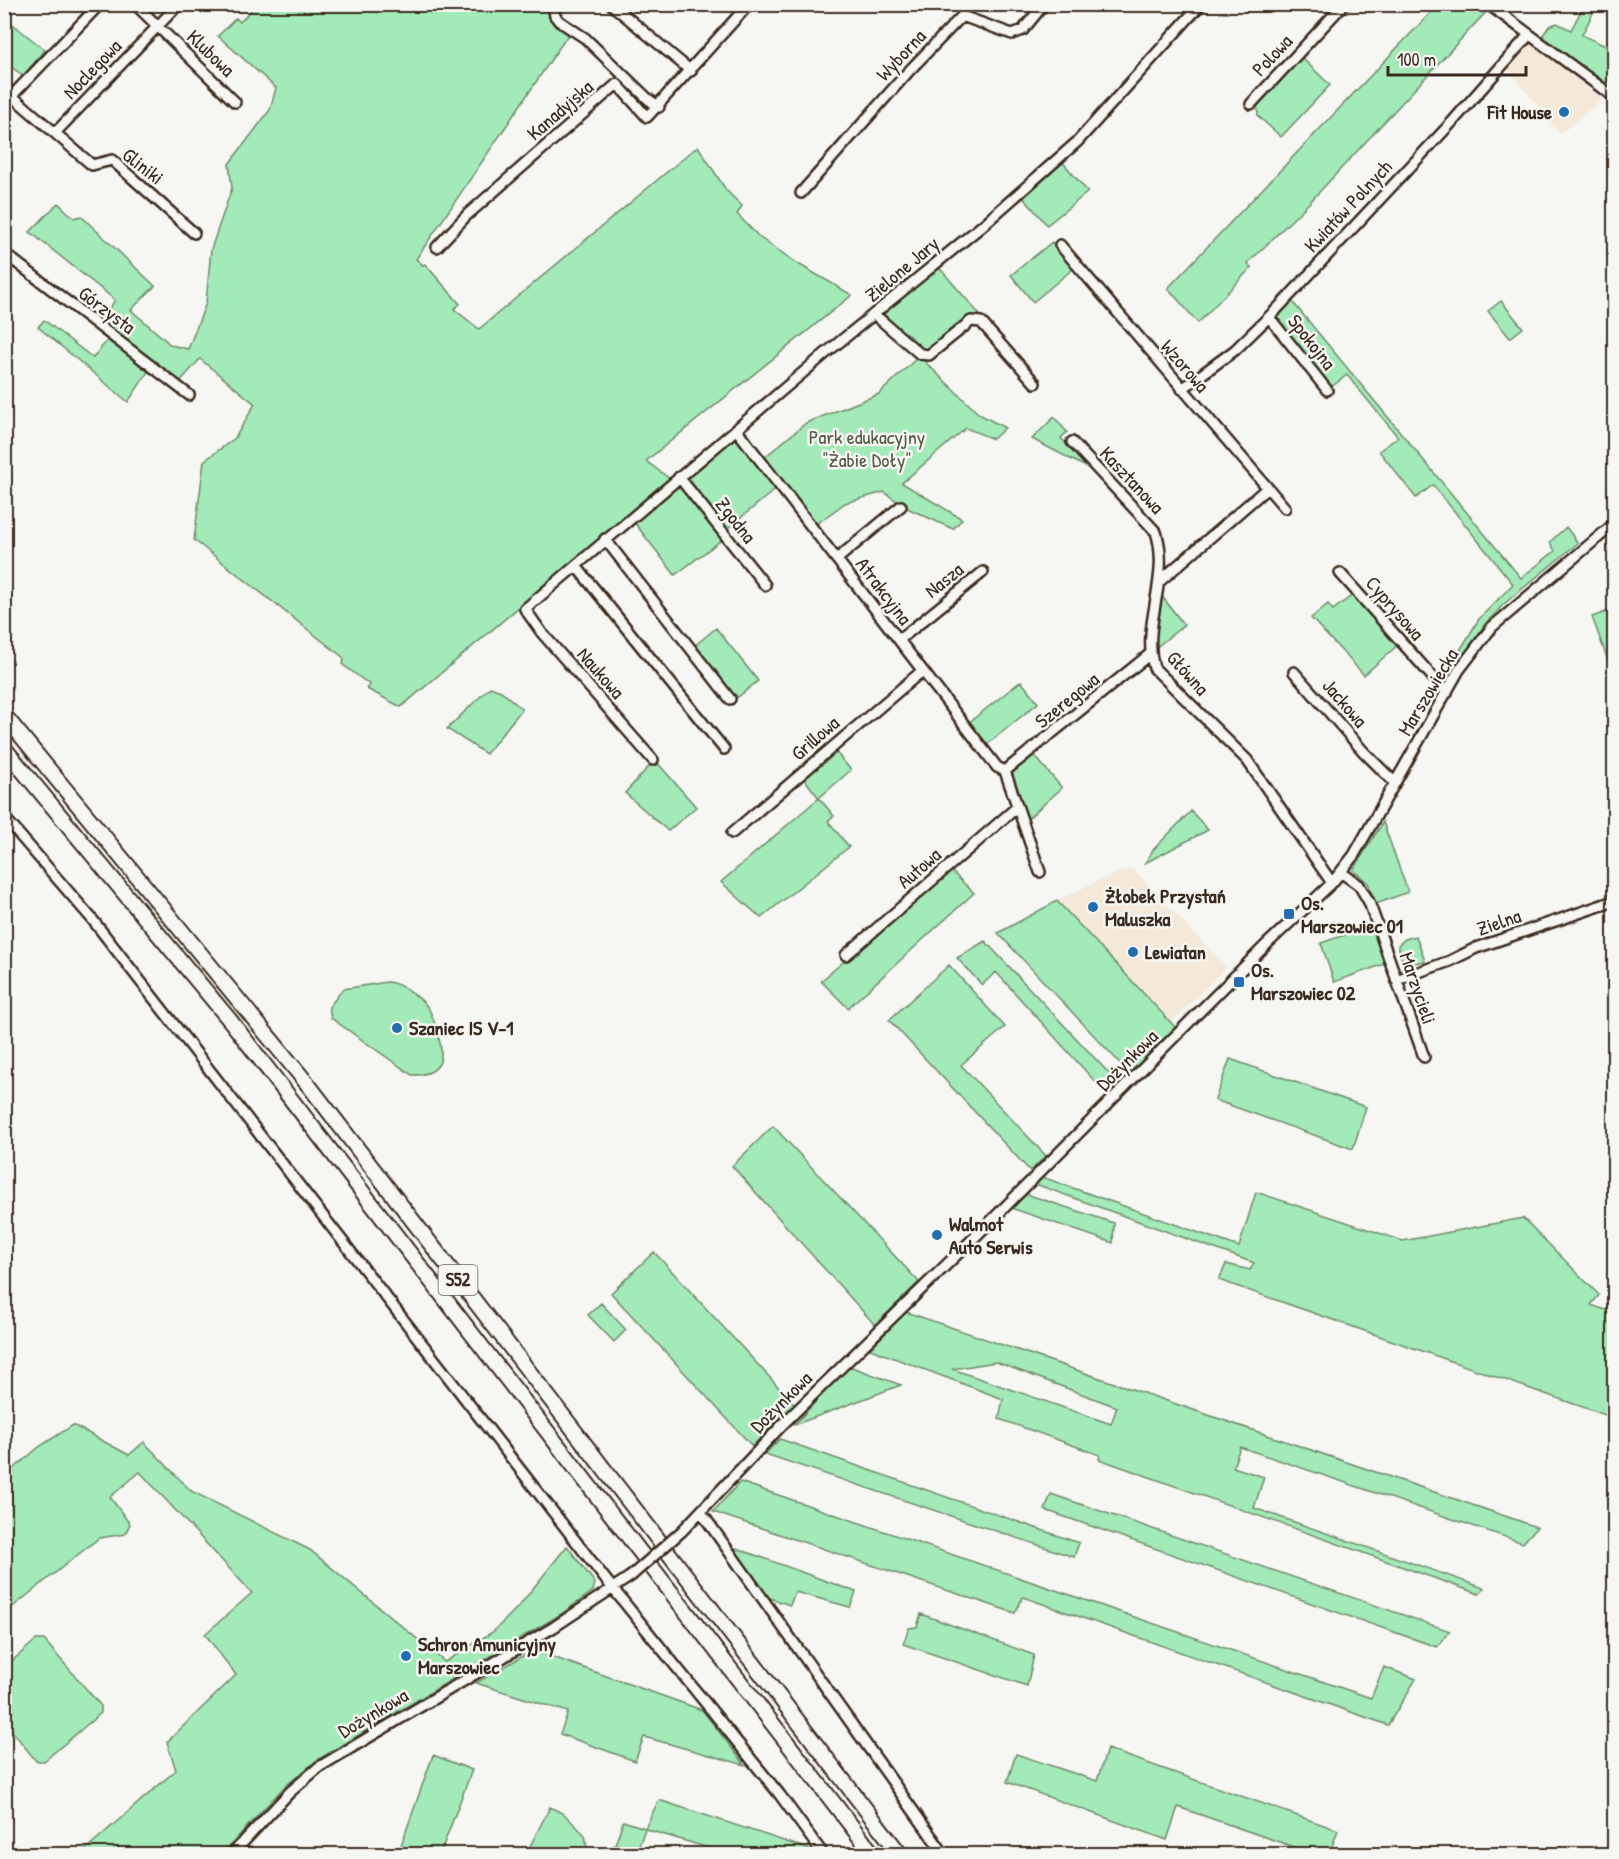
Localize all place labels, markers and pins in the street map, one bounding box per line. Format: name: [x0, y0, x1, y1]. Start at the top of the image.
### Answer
place label: Fit House: [1486, 98, 1552, 125]
marker: Fit House: [1557, 105, 1571, 119]
place label: Żłobek Przystań Maluszka: [1105, 882, 1226, 932]
place label: Os. Marszowiec 01: [1301, 889, 1403, 939]
marker: Żłobek Przystań Maluszka: [1086, 900, 1100, 914]
marker: Os. Marszowiec 01: [1282, 907, 1296, 921]
place label: Lewiatan: [1145, 938, 1206, 965]
marker: Lewiatan: [1126, 945, 1140, 959]
place label: Os. Marszowiec 02: [1251, 956, 1356, 1006]
marker: Os. Marszowiec 02: [1232, 975, 1246, 989]
place label: Szaniec IS V-1: [409, 1014, 513, 1041]
marker: Szaniec IS V-1: [390, 1021, 404, 1035]
place label: Walmot Auto Serwis: [949, 1210, 1033, 1260]
marker: Walmot Auto Serwis: [930, 1228, 944, 1242]
place label: Schron Amunicyjny Marszowiec: [418, 1630, 557, 1680]
marker: Schron Amunicyjny Marszowiec: [399, 1649, 413, 1663]

